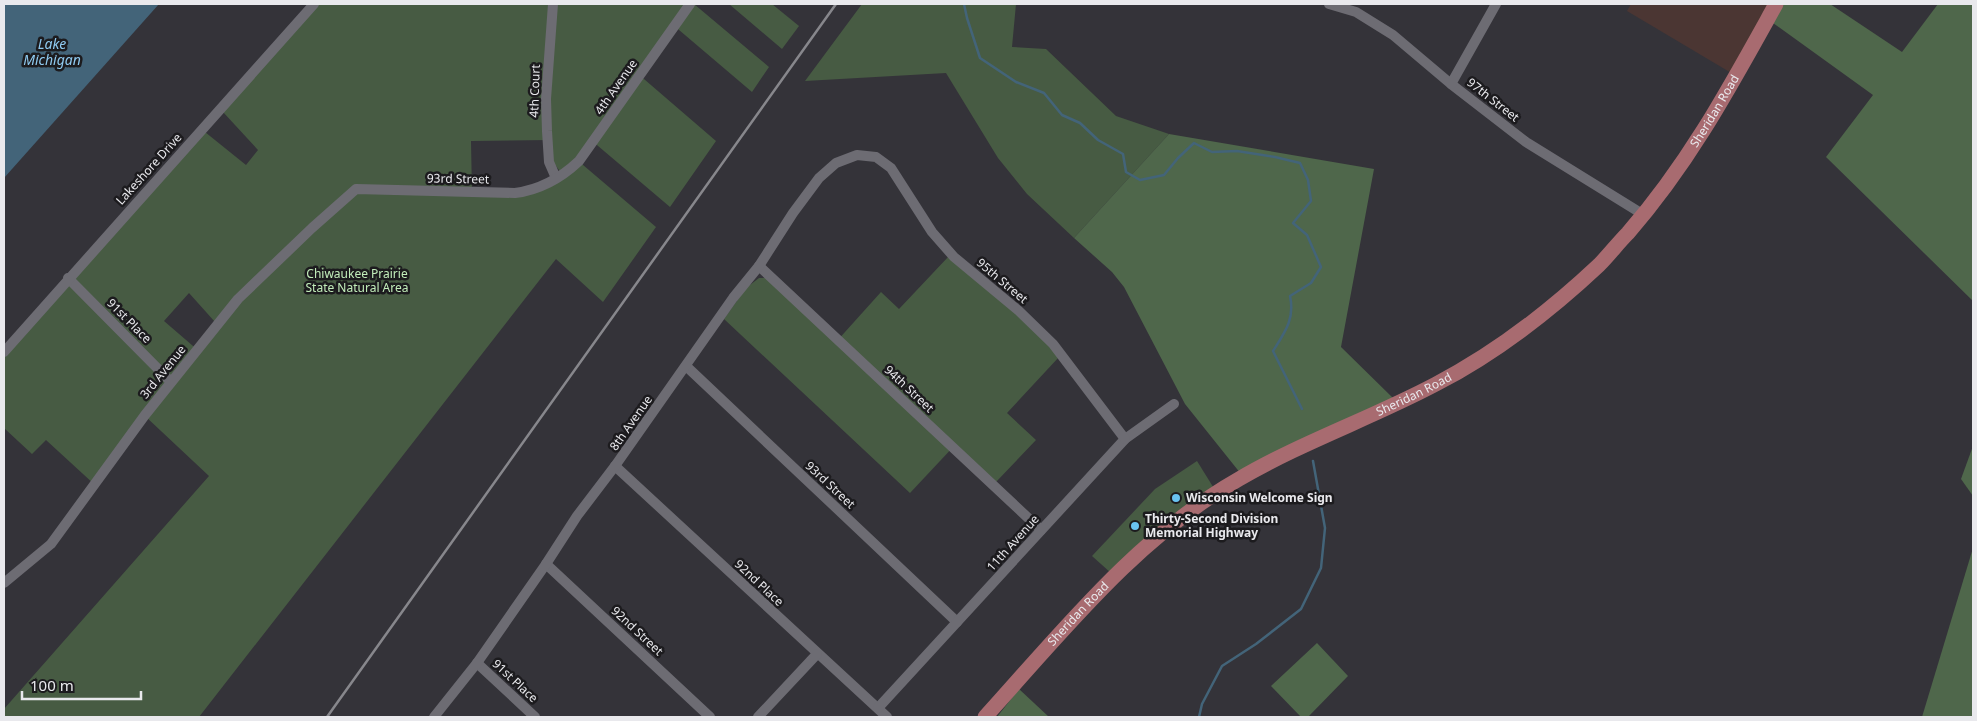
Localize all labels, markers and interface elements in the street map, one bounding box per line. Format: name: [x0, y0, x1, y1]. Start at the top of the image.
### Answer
water label: Lake Michigan: [23, 34, 81, 69]
street label: 4th Avenue: [590, 55, 641, 118]
street label: 4th Court: [525, 63, 544, 118]
street label: Sheridan Road: [1686, 71, 1743, 151]
street label: 97th Street: [1464, 74, 1524, 126]
street label: Lakeshore Drive: [112, 129, 186, 208]
street label: 93rd Street: [427, 169, 490, 188]
street label: 95th Street: [973, 254, 1032, 308]
park label: Chiwaukee Prairie State Natural Area: [305, 265, 409, 296]
street label: 91st Place: [103, 295, 156, 347]
street label: 3rd Avenue: [136, 341, 190, 402]
street label: 94th Street: [881, 361, 938, 416]
street label: Sheridan Road: [1373, 368, 1455, 420]
street label: 8th Avenue: [605, 391, 656, 454]
street label: 93rd Street: [802, 457, 859, 513]
place label: Wisconsin Welcome Sign: [1186, 489, 1333, 506]
marker: Wisconsin Welcome Sign: [1170, 492, 1182, 504]
place label: Thirty-Second Division Memorial Highway: [1145, 510, 1278, 541]
street label: 11th Avenue: [983, 511, 1043, 575]
marker: Thirty-Second Division Memorial Highway: [1129, 520, 1141, 532]
street label: 92nd Place: [731, 556, 788, 610]
street label: Sheridan Road: [1043, 578, 1112, 649]
street label: 92nd Street: [608, 602, 667, 660]
street label: 91st Place: [489, 655, 542, 706]
scale bar: [22, 668, 141, 700]
text: 100 m: [30, 675, 74, 695]

